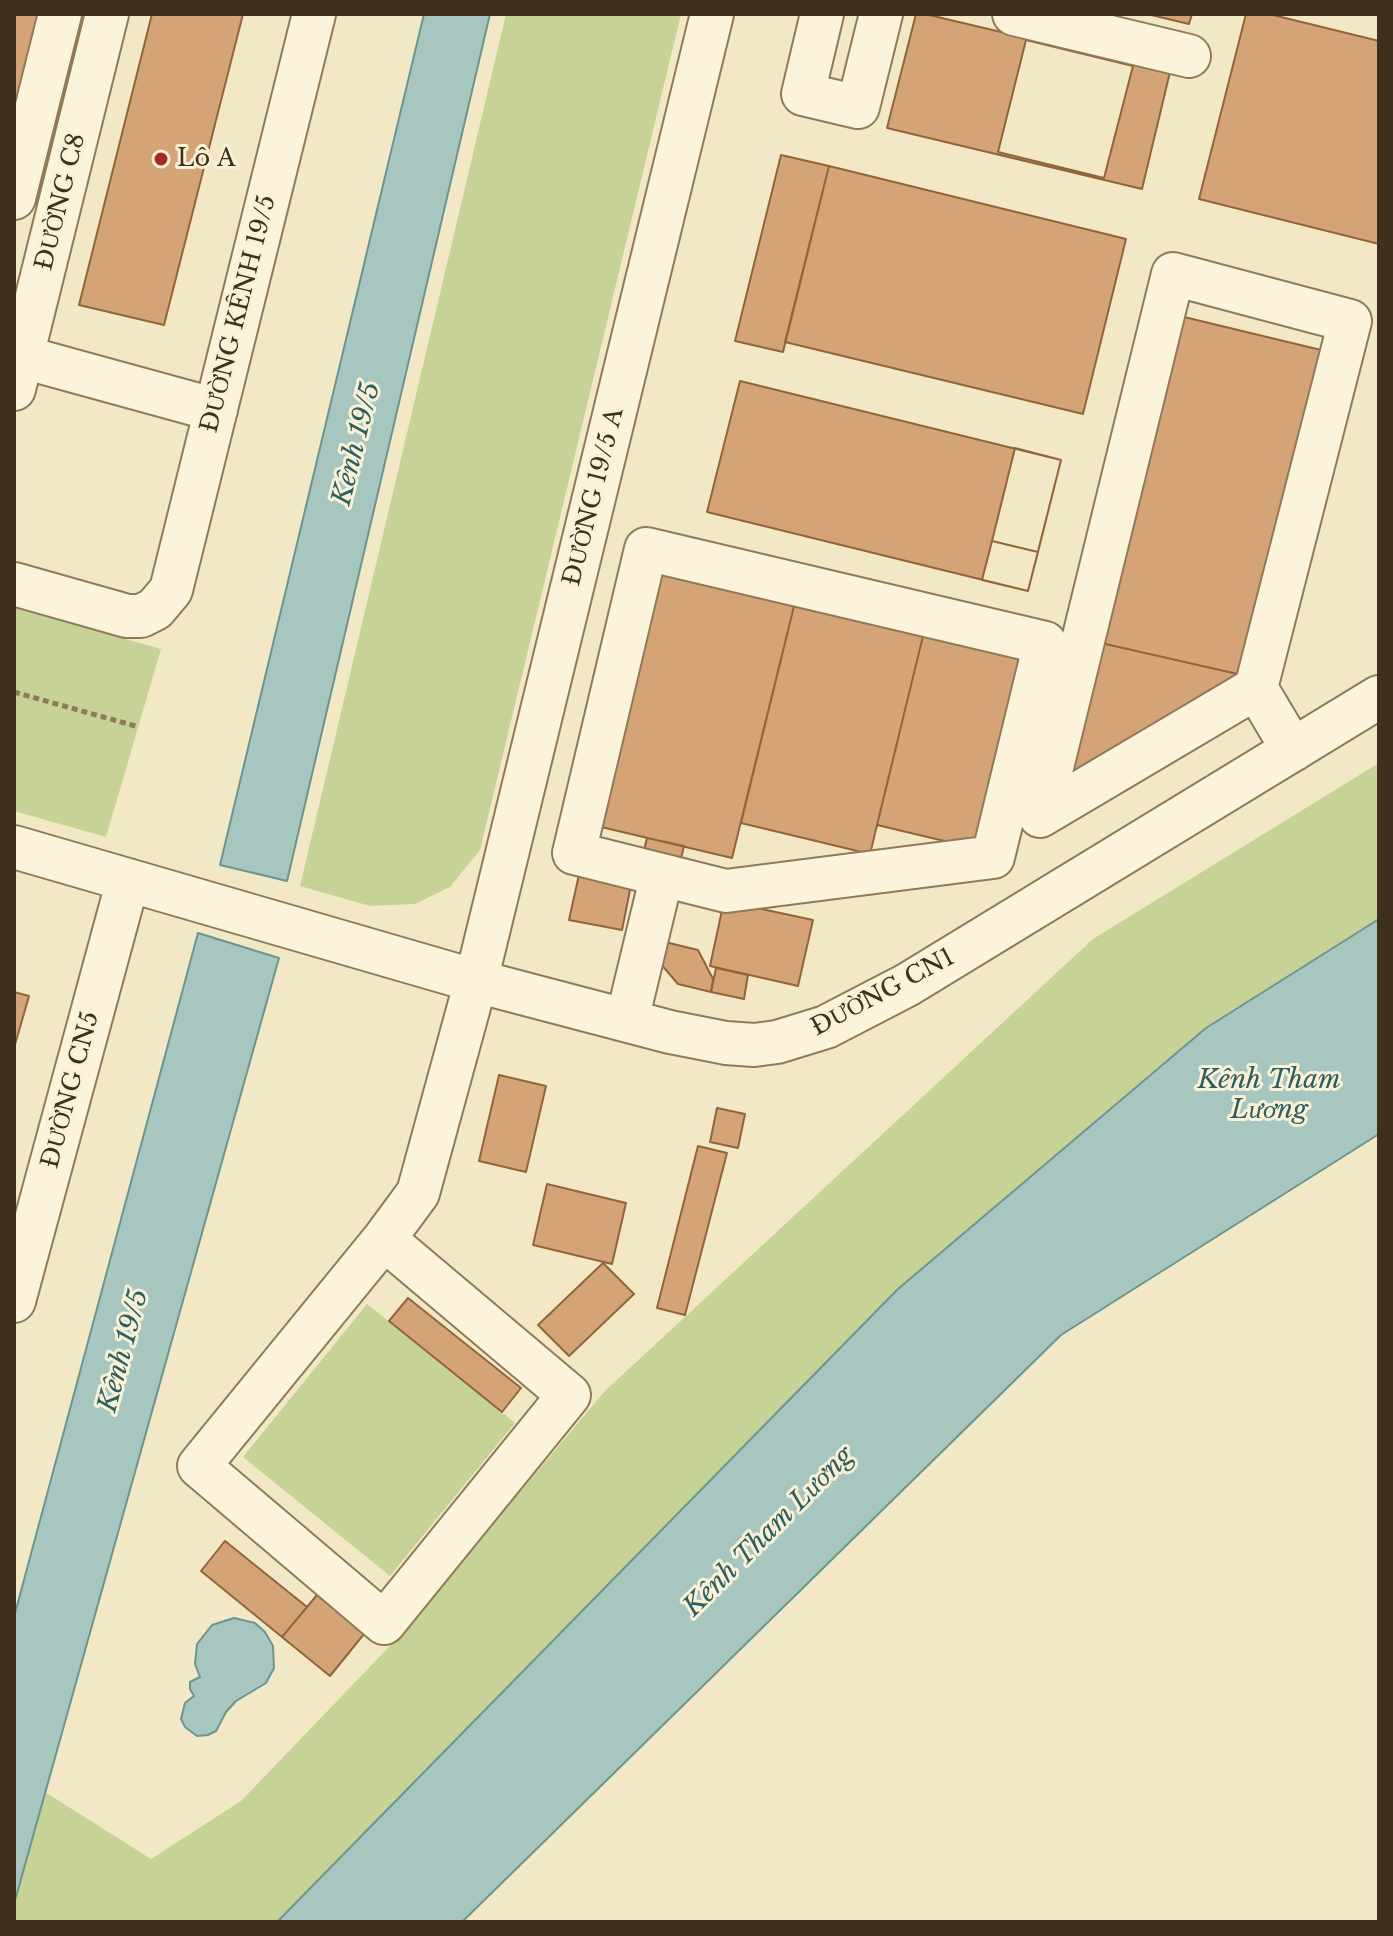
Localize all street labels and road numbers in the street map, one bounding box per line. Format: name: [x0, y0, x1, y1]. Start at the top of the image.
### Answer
street label: ĐƯỜNG C8: [30, 131, 92, 273]
street label: ĐƯỜNG KÊNH 19/5: [196, 192, 282, 436]
street label: ĐƯỜNG 19/5 A: [558, 405, 630, 589]
street label: ĐƯỜNG CN1: [807, 943, 959, 1043]
street label: ĐƯỜNG CN5: [36, 1009, 106, 1171]

